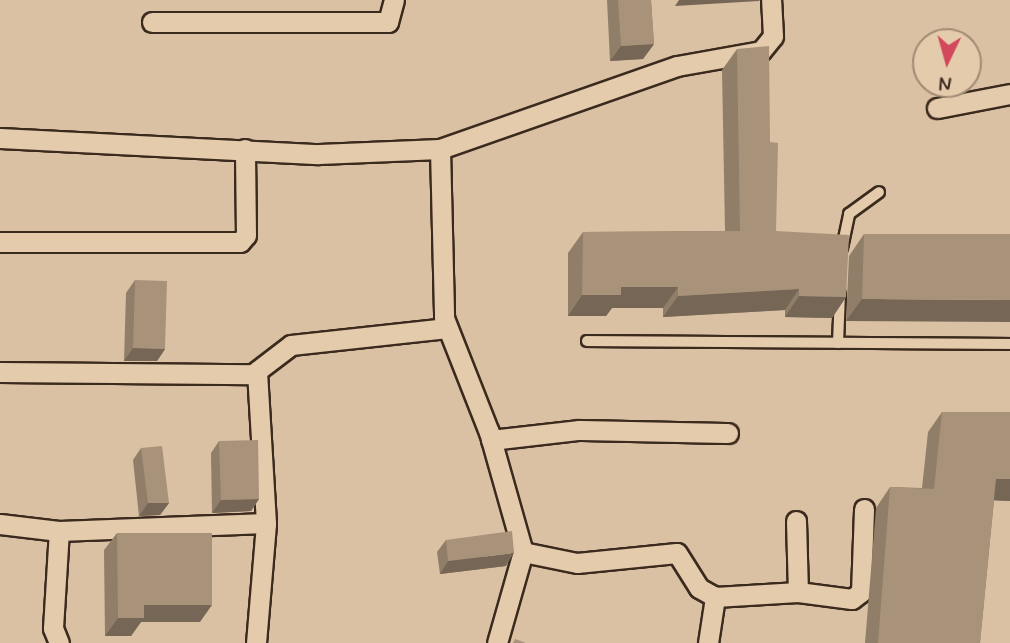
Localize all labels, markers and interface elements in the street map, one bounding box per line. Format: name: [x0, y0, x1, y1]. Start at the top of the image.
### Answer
north arrow: [912, 28, 982, 98]
text: N: [938, 69, 953, 95]

